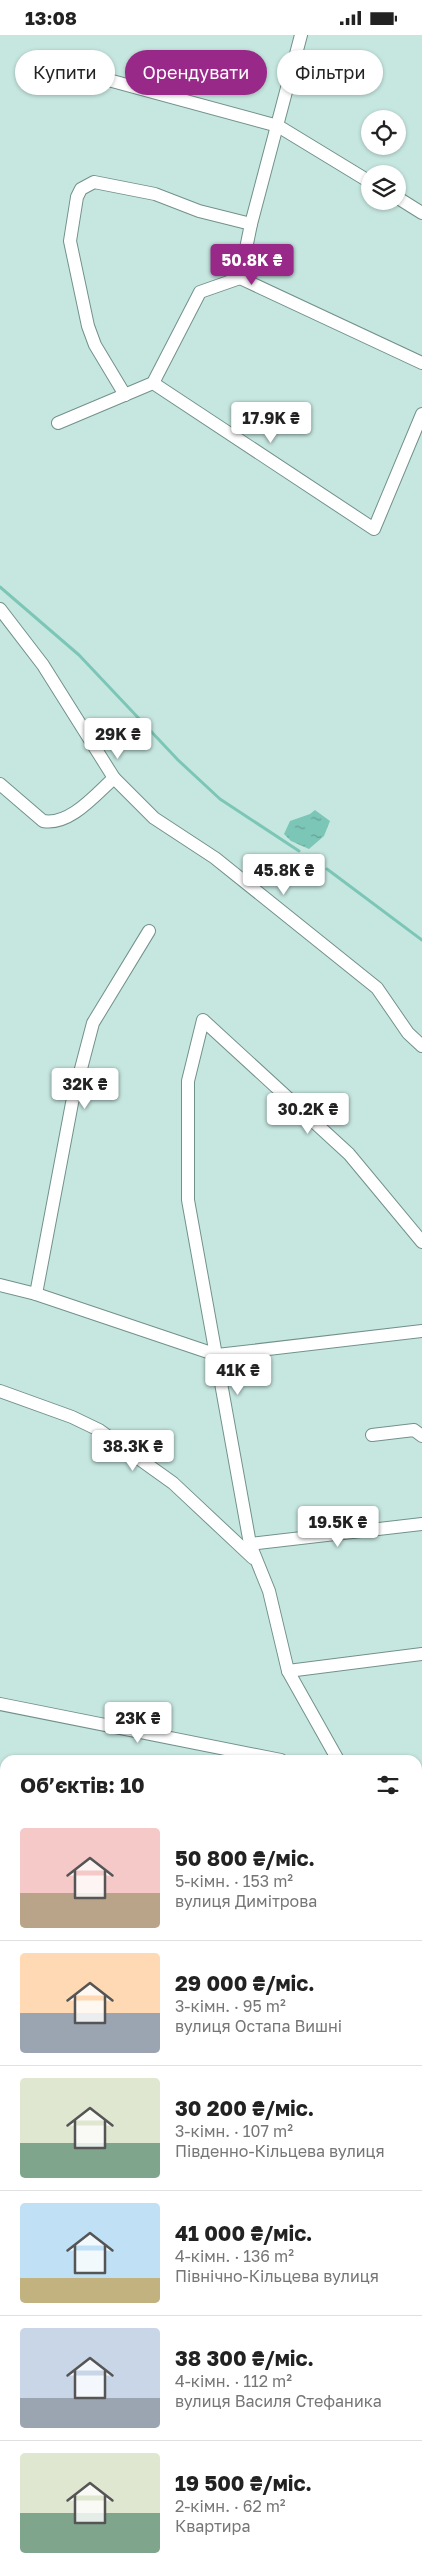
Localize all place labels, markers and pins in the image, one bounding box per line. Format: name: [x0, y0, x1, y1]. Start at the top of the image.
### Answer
pin: 50.8K ₴: [206, 243, 298, 286]
pin: 17.9K ₴: [225, 401, 317, 444]
pin: 29K ₴: [83, 717, 153, 760]
pin: 45.8K ₴: [238, 853, 330, 896]
pin: 32K ₴: [50, 1067, 120, 1110]
pin: 30.2K ₴: [262, 1093, 354, 1135]
pin: 41K ₴: [203, 1353, 273, 1396]
pin: 38.3K ₴: [87, 1429, 179, 1472]
pin: 19.5K ₴: [292, 1505, 384, 1548]
pin: 23K ₴: [103, 1701, 173, 1744]

